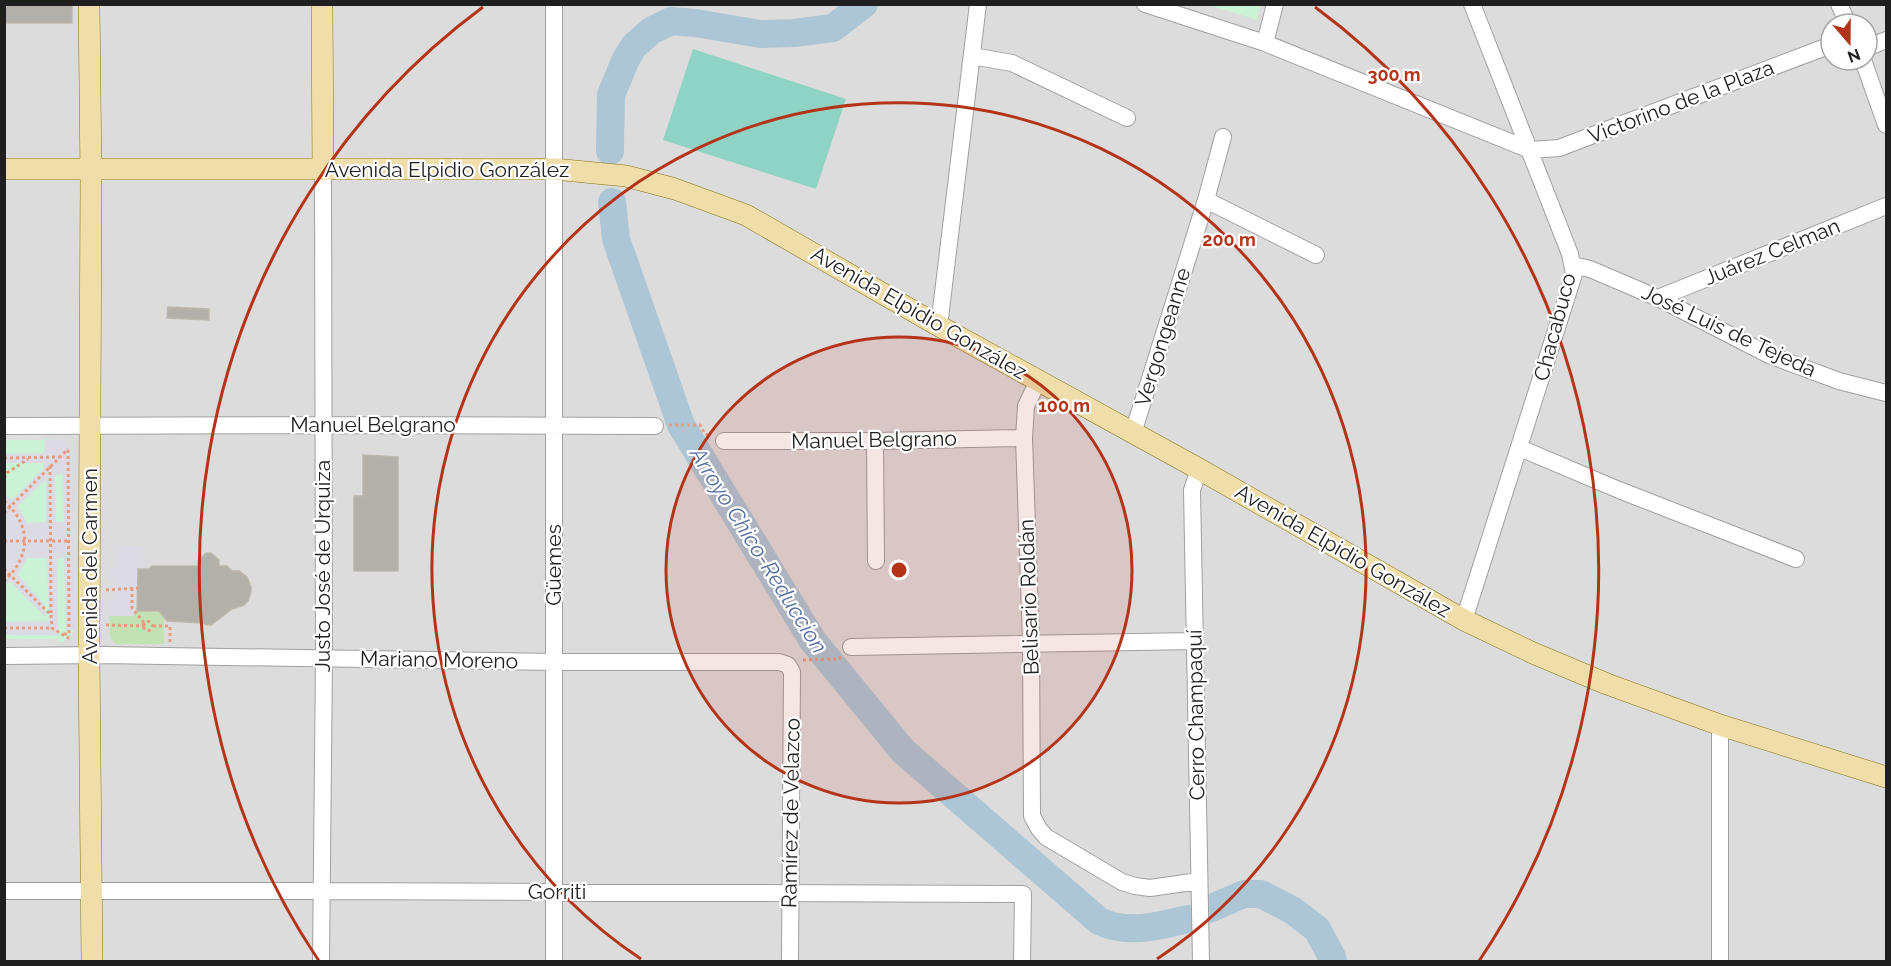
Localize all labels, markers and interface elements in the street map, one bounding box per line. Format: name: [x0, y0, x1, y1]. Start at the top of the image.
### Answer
north arrow: [1819, 12, 1879, 72]
text: N: [1845, 45, 1863, 67]
street label: Victorino de la Plaza: [1584, 55, 1777, 149]
text: 300 m: [1367, 64, 1421, 85]
street label: Avenida Elpidio González: [325, 157, 569, 182]
street label: Juárez Celman: [1700, 213, 1843, 290]
text: 200 m: [1202, 229, 1256, 250]
street label: Avenida Elpidio González: [807, 241, 1031, 385]
street label: Vergongeanne: [1130, 265, 1195, 409]
street label: Chacabuco: [1528, 270, 1581, 383]
street label: José Luis de Tejeda: [1638, 279, 1820, 382]
text: 100 m: [1038, 395, 1090, 416]
street label: Manuel Belgrano: [290, 412, 456, 437]
street label: Manuel Belgrano: [791, 426, 957, 453]
water label: Arroyo Chico-Reduccion: [684, 441, 833, 658]
street label: Justo José de Urquiza: [310, 460, 335, 672]
street label: Avenida del Carmen: [77, 468, 102, 664]
street label: Avenida Elpidio González: [1231, 479, 1455, 623]
street label: Belisario Roldán: [1013, 518, 1044, 676]
street label: Güemes: [541, 524, 566, 606]
centre of rings: [889, 560, 909, 580]
street label: Cerro Champaquí: [1182, 629, 1209, 801]
street label: Mariano Moreno: [360, 646, 518, 673]
street label: Ramírez de Velazco: [776, 718, 805, 908]
street label: Gorriti: [528, 879, 586, 904]

